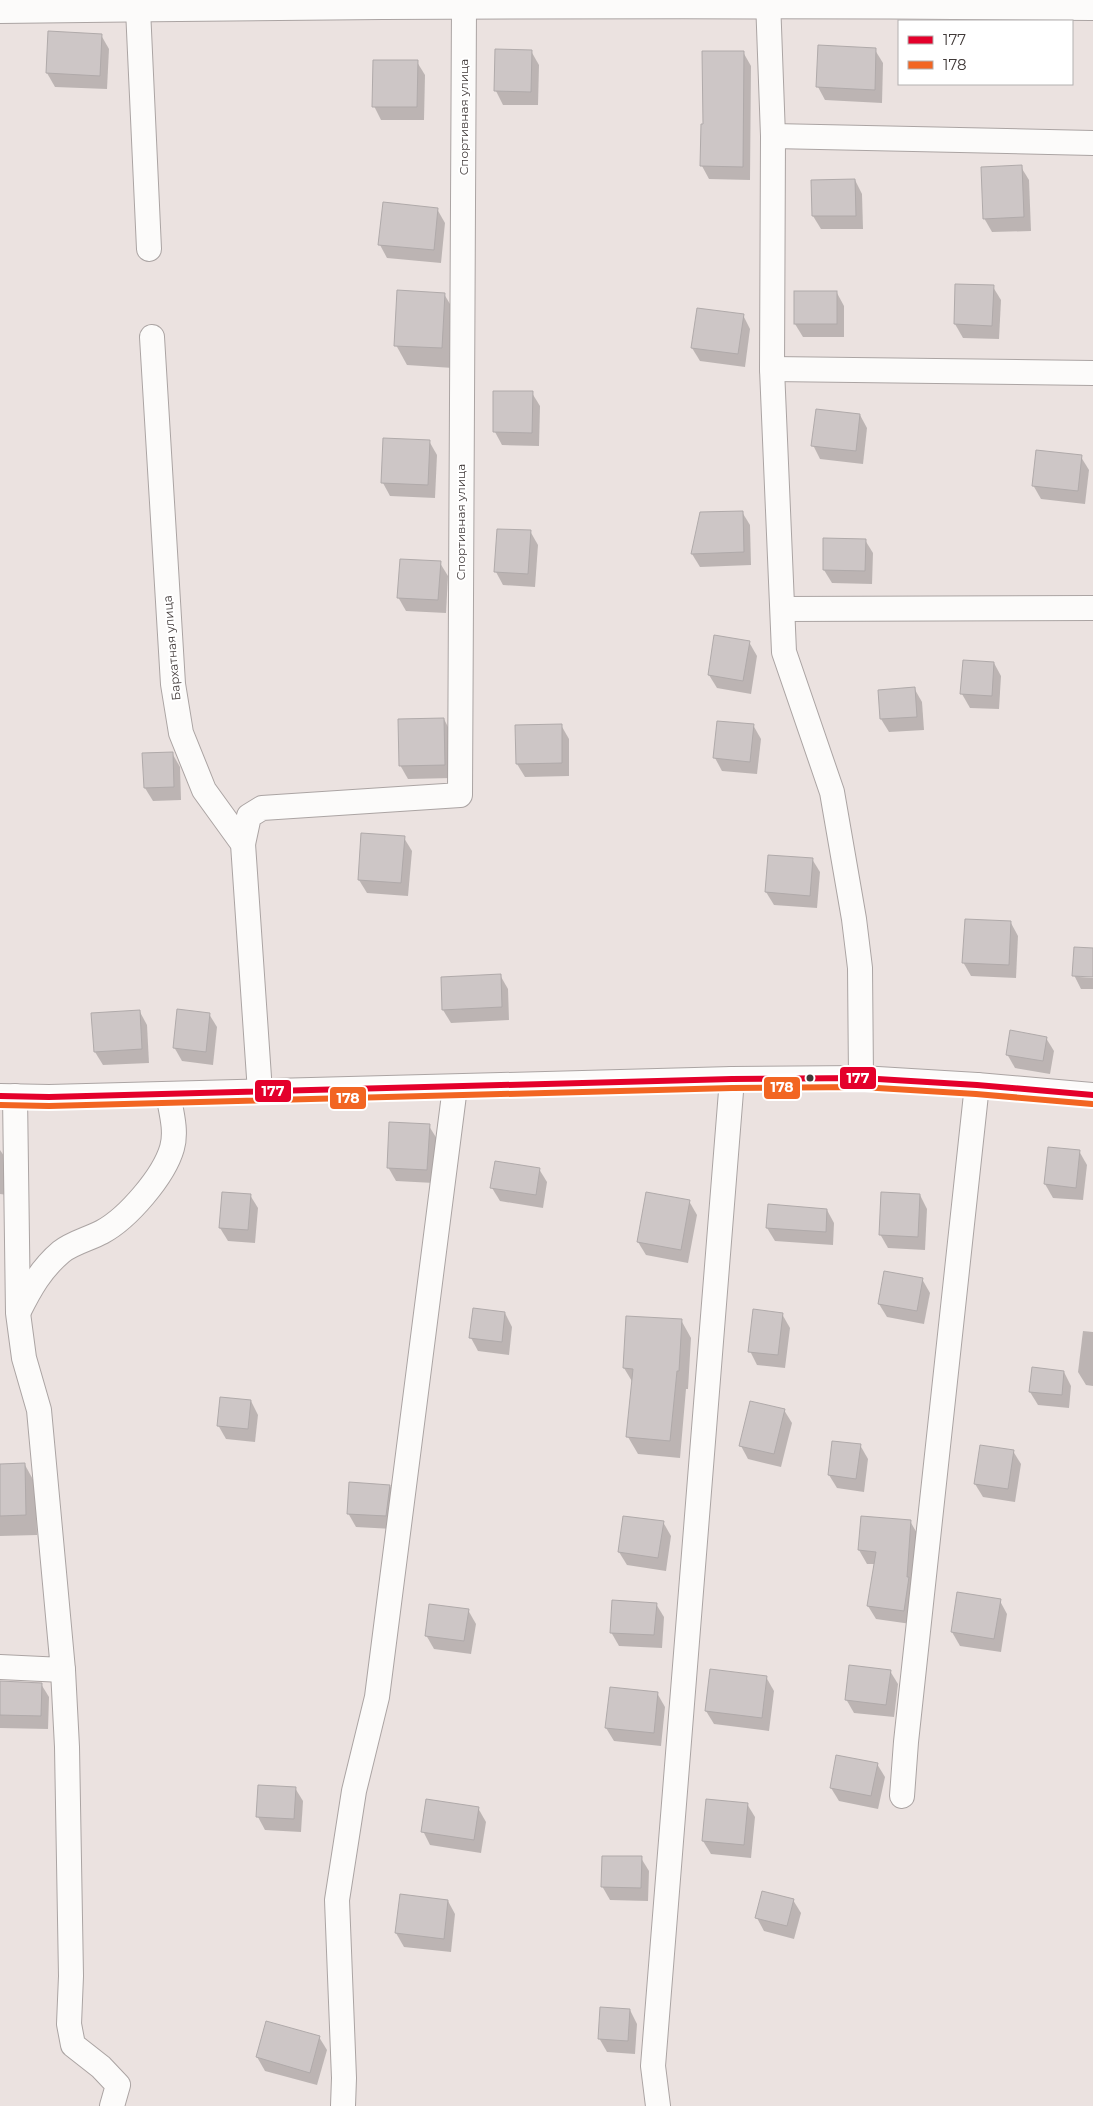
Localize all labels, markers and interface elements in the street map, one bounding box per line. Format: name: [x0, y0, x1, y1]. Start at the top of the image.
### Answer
legend: [898, 20, 1073, 85]
text: 177: [943, 30, 966, 49]
text: 178: [943, 55, 967, 74]
street label: Спортивная улица: [456, 59, 471, 175]
street label: Спортивная улица: [453, 464, 468, 580]
street label: Бархатная улица: [159, 595, 184, 701]
line badge: 177: [839, 1066, 877, 1090]
text: 177: [847, 1069, 870, 1087]
unlabelled marker: [805, 1073, 815, 1083]
line badge: 178: [763, 1076, 801, 1100]
text: 178: [770, 1078, 794, 1096]
line badge: 177: [254, 1079, 292, 1103]
text: 177: [262, 1082, 285, 1100]
line badge: 178: [329, 1086, 367, 1110]
text: 178: [336, 1089, 360, 1107]

